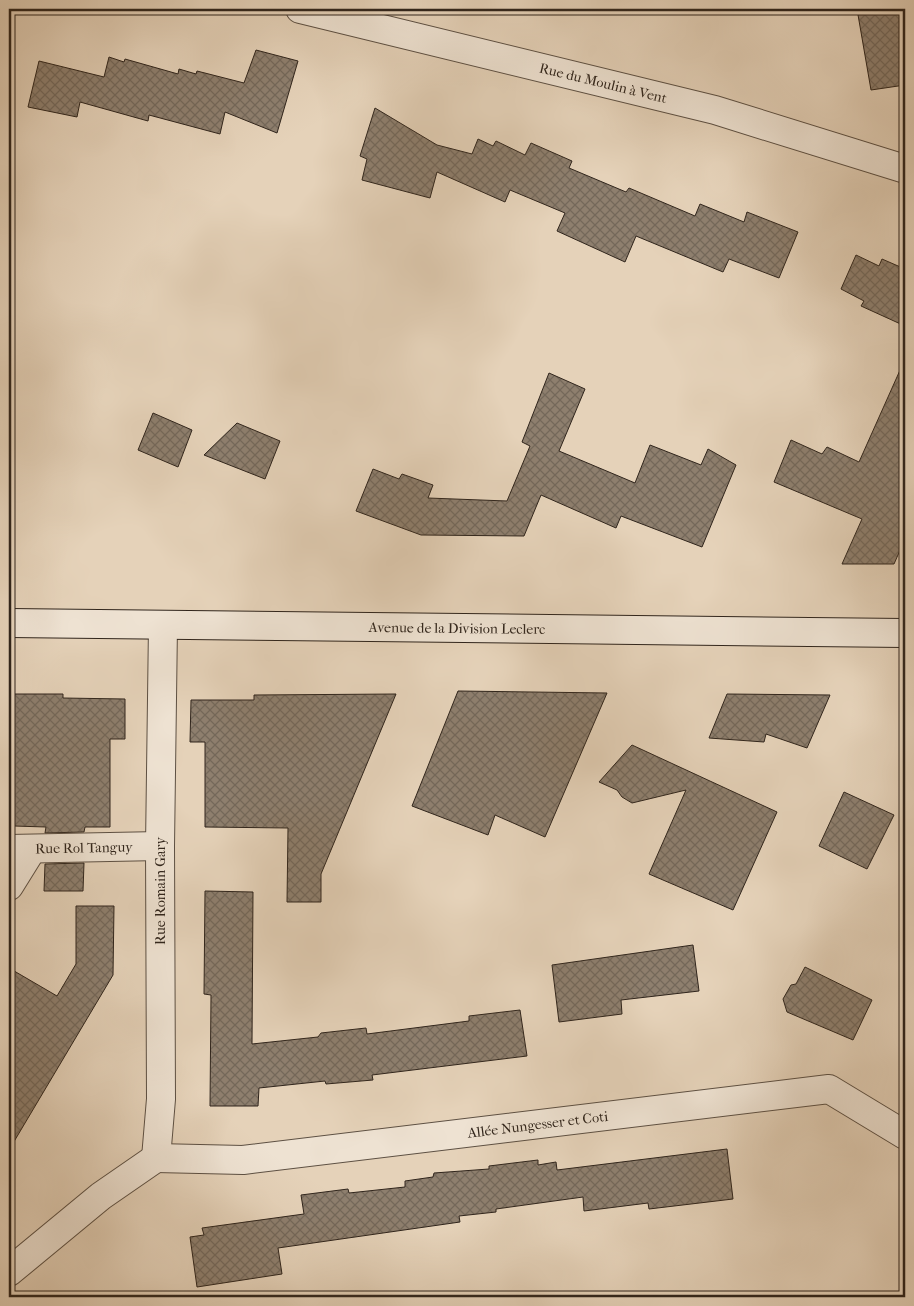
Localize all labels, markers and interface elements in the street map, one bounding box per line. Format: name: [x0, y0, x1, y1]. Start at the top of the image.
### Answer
street label: Rue du Moulin à Vent: [537, 60, 669, 107]
street label: Avenue de la Division Leclerc: [367, 619, 545, 638]
street label: Rue Romain Gary: [152, 837, 169, 945]
street label: Rue Rol Tanguy: [35, 839, 133, 857]
street label: Allée Nungesser et Coti: [466, 1108, 609, 1142]

